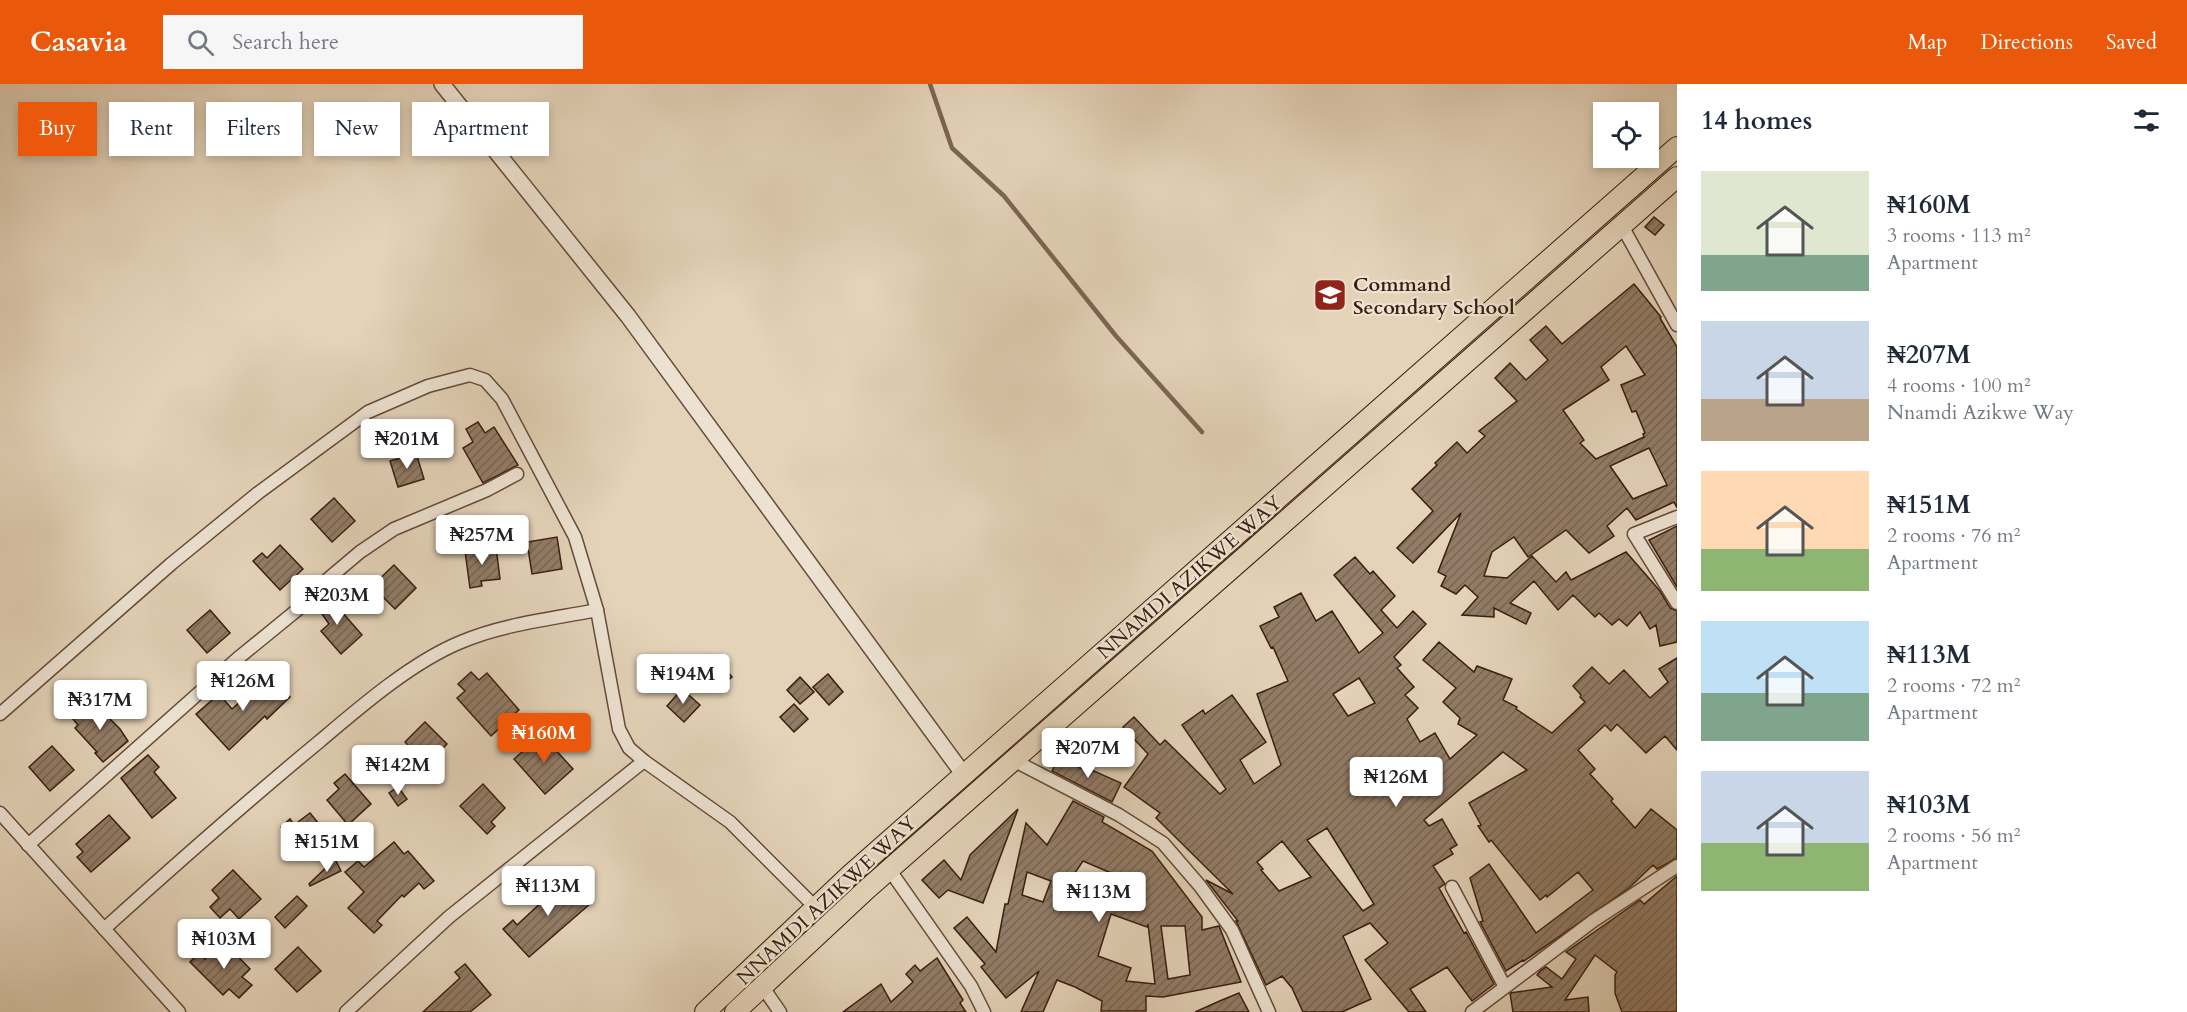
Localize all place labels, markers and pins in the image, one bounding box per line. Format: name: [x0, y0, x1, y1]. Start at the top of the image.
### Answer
place label: Command Secondary School: [1353, 271, 1515, 321]
school or university icon: Command Secondary School: [1312, 277, 1348, 313]
pin: ₦201M: [365, 419, 449, 470]
pin: ₦257M: [440, 515, 524, 566]
pin: ₦203M: [295, 575, 379, 626]
pin: ₦194M: [641, 654, 725, 705]
pin: ₦126M: [201, 661, 285, 712]
pin: ₦317M: [58, 680, 142, 731]
pin: ₦160M: [502, 713, 586, 764]
pin: ₦207M: [1046, 728, 1130, 779]
pin: ₦142M: [356, 745, 440, 796]
pin: ₦126M: [1354, 757, 1438, 808]
pin: ₦151M: [285, 822, 369, 873]
pin: ₦113M: [506, 866, 590, 917]
pin: ₦113M: [1057, 872, 1141, 923]
pin: ₦103M: [182, 919, 266, 970]

